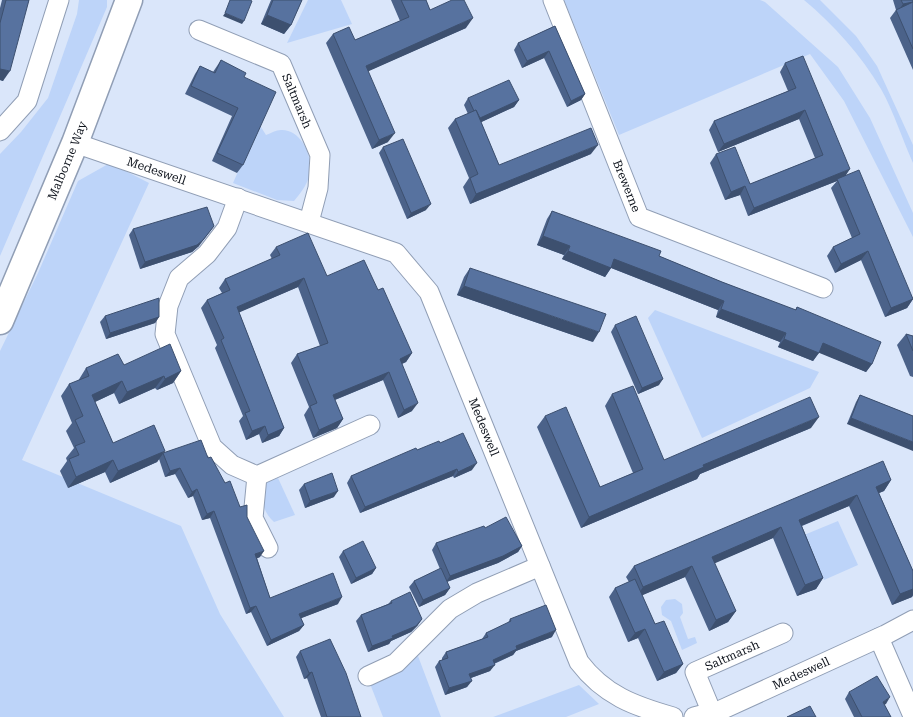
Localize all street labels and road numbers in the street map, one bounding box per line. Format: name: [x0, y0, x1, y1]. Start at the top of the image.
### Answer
street label: Saltmarsh: [279, 72, 315, 131]
street label: Malborne Way: [45, 118, 90, 202]
street label: Medeswell: [125, 154, 188, 188]
street label: Brewerne: [610, 158, 643, 214]
street label: Medeswell: [466, 396, 502, 458]
street label: Saltmarsh: [703, 637, 762, 674]
street label: Medeswell: [770, 654, 832, 693]

